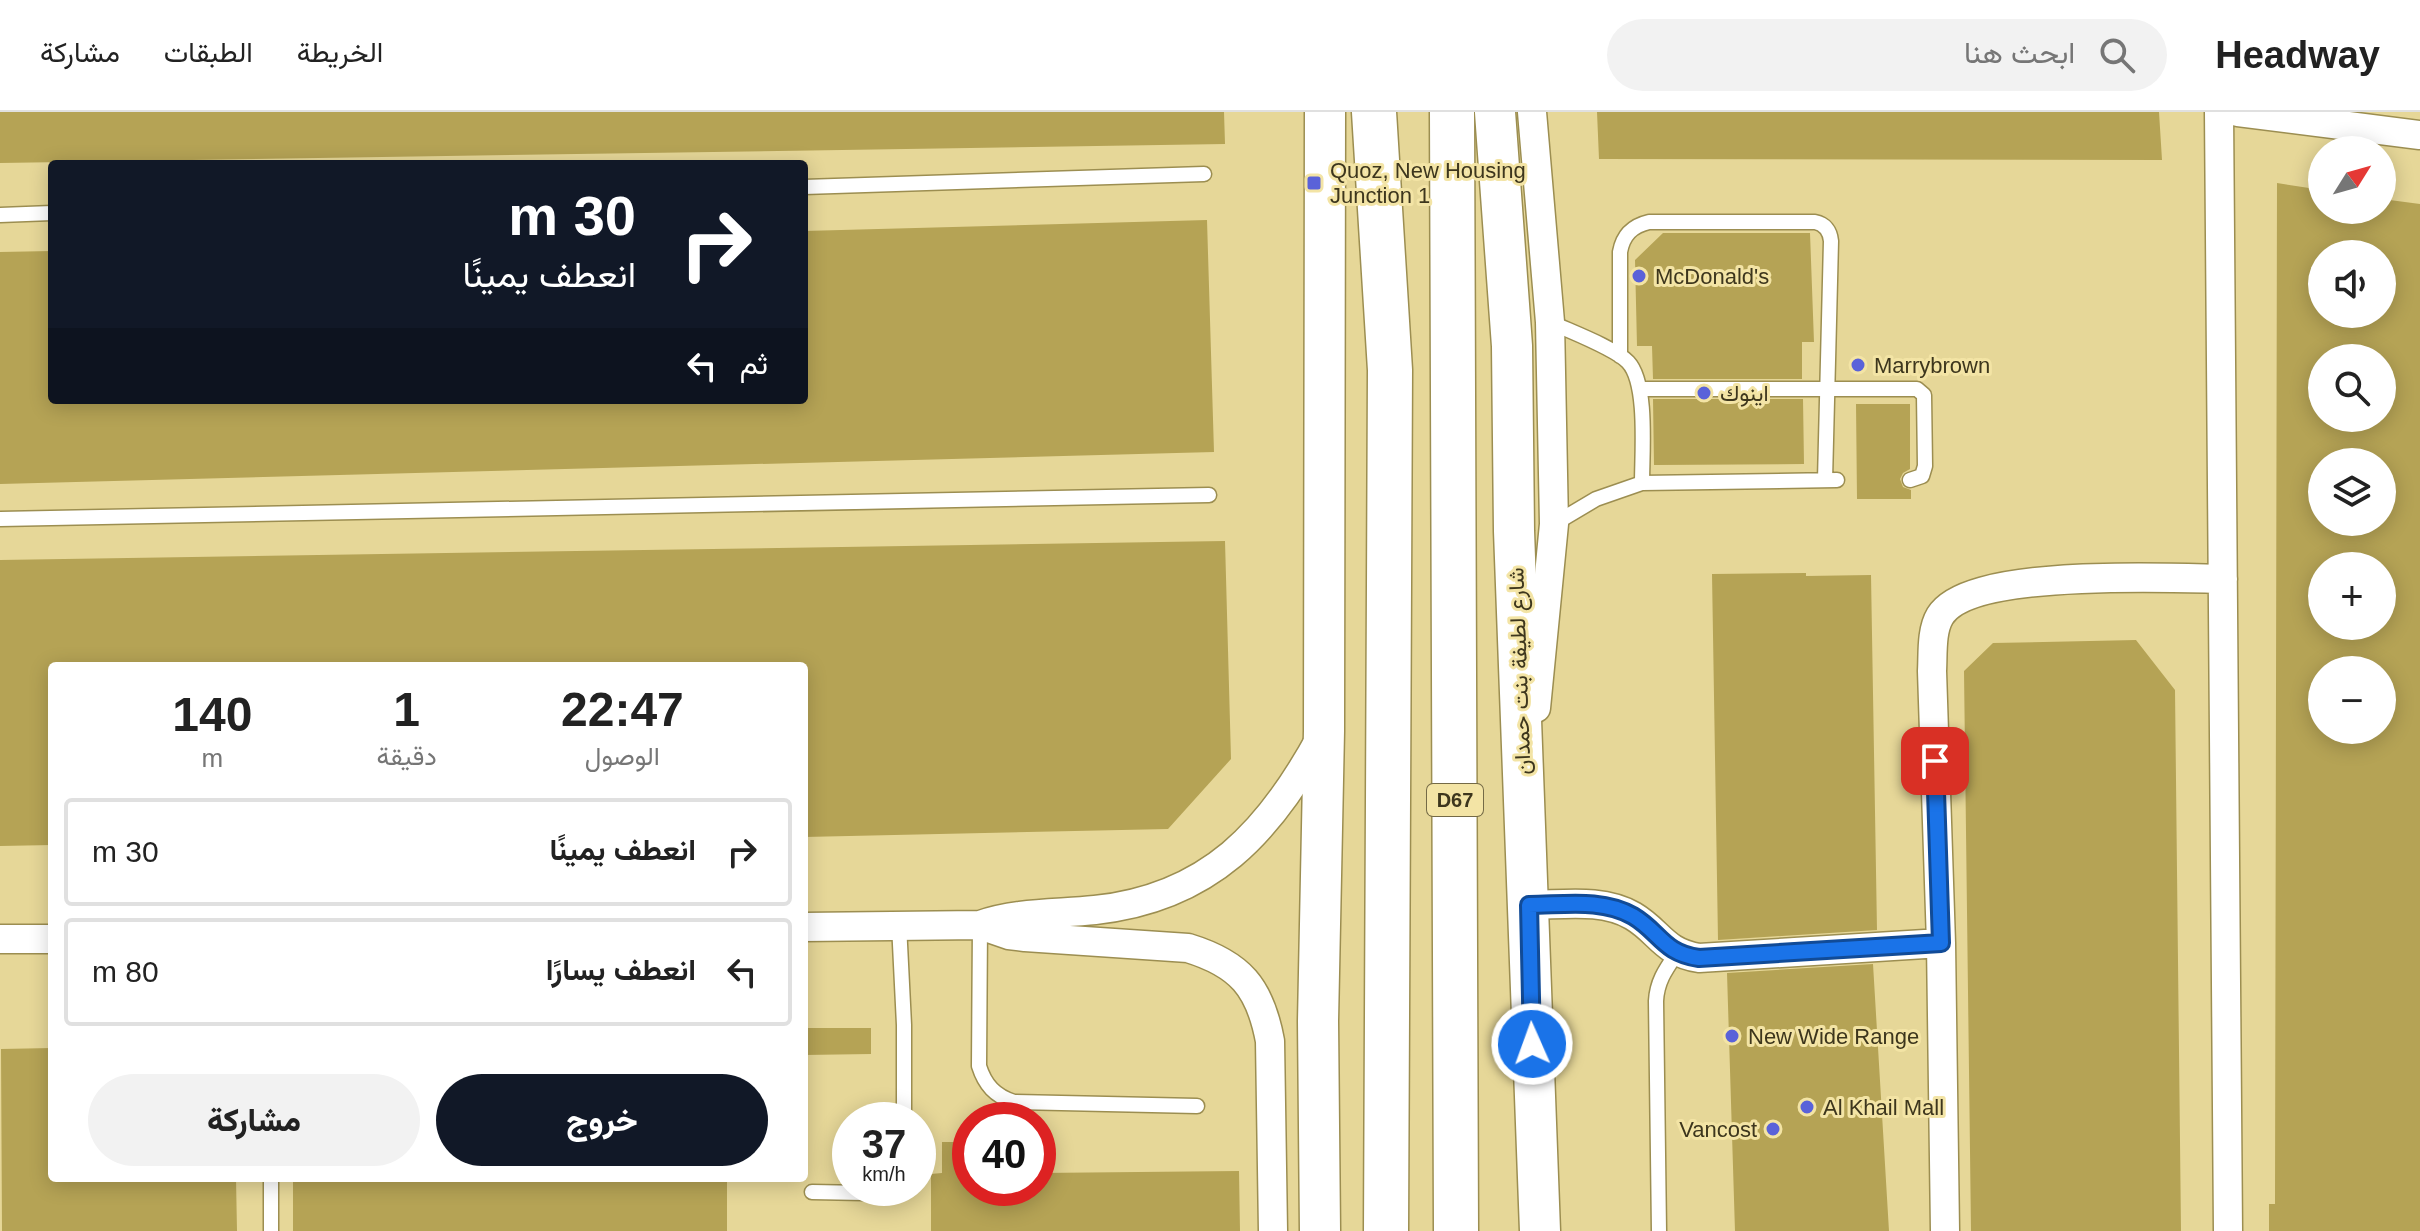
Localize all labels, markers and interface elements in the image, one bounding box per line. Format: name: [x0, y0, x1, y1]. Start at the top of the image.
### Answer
search box: [1607, 19, 2167, 91]
icon: search: [2095, 33, 2139, 77]
text: Headway: [2215, 34, 2380, 76]
text: ابحث هنا: [1964, 36, 2075, 69]
text: مشاركة: [40, 37, 120, 68]
text: الطبقات: [164, 37, 253, 68]
text: الخريطة: [297, 37, 383, 68]
north arrow: [2308, 136, 2396, 224]
map controls: [2308, 136, 2396, 744]
place label: Quoz, New Housing Junction 1: [1330, 158, 1526, 208]
marker: Quoz, New Housing Junction 1: [1305, 174, 1323, 192]
text: 30 m: [508, 184, 636, 247]
icon: right: [664, 192, 768, 296]
button: sound: [2308, 240, 2396, 328]
text: انعطف يمينًا: [463, 254, 636, 295]
place label: McDonald's: [1655, 264, 1769, 289]
marker: McDonald's: [1630, 267, 1648, 285]
icon: left: [680, 344, 724, 388]
button: search: [2308, 344, 2396, 432]
text: ثم: [740, 347, 768, 380]
place label: Marrybrown: [1874, 353, 1990, 378]
marker: Marrybrown: [1849, 356, 1867, 374]
place label: اينوك: [1720, 381, 1769, 407]
marker: اينوك: [1695, 384, 1713, 402]
button: layers: [2308, 448, 2396, 536]
button: +: [2308, 552, 2396, 640]
street label: شارع لطيفة بنت حمدان: [1503, 567, 1538, 775]
button: −: [2308, 656, 2396, 744]
text: 1: [393, 683, 420, 736]
text: 22:47: [561, 683, 684, 736]
text: 140: [172, 688, 252, 741]
pin: [1901, 727, 1969, 795]
icon: arrive: [1913, 739, 1957, 783]
text: دقيقة: [377, 741, 437, 771]
text: الوصول: [585, 741, 660, 771]
text: m: [201, 743, 223, 773]
road number: D67: [1427, 784, 1483, 816]
icon: right: [720, 830, 764, 874]
text: انعطف يمينًا: [549, 833, 696, 866]
text: 30 m: [92, 835, 159, 868]
icon: left: [720, 950, 764, 994]
text: انعطف يسارًا: [546, 953, 696, 986]
text: 80 m: [92, 955, 159, 988]
position arrow: [1490, 1002, 1574, 1086]
place label: New Wide Range: [1748, 1024, 1919, 1049]
marker: New Wide Range: [1723, 1027, 1741, 1045]
button: مشاركة: [88, 1074, 420, 1166]
button: خروج: [436, 1074, 768, 1166]
place label: Al Khail Mall: [1823, 1095, 1944, 1120]
marker: Al Khail Mall: [1798, 1098, 1816, 1116]
speed limit sign: 40: [952, 1102, 1056, 1206]
place label: Vancost: [1679, 1117, 1757, 1142]
marker: Vancost: [1764, 1120, 1782, 1138]
text: 37: [862, 1122, 906, 1166]
text: km/h: [862, 1163, 906, 1185]

